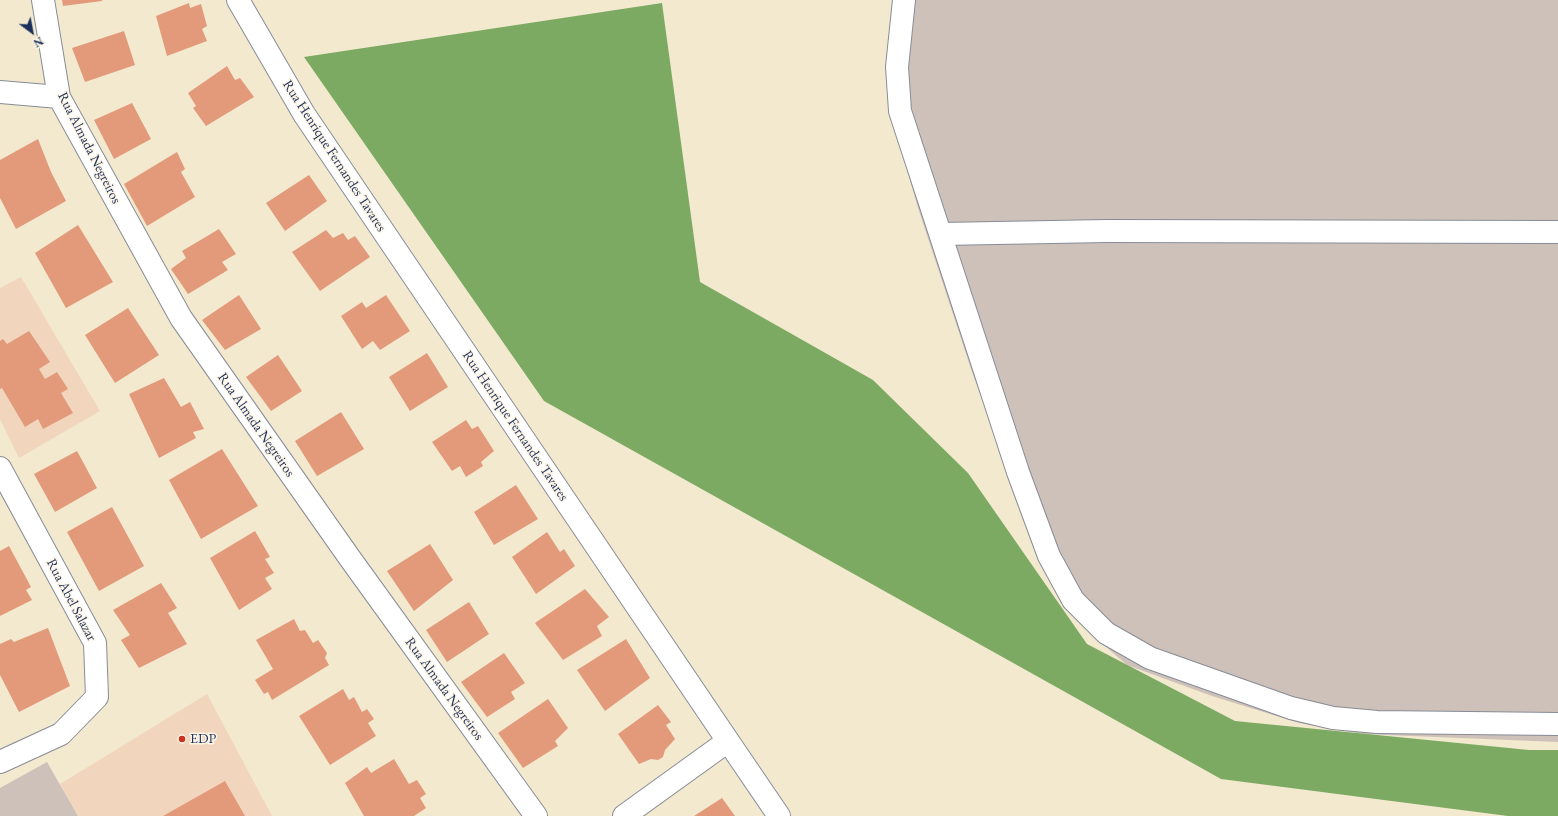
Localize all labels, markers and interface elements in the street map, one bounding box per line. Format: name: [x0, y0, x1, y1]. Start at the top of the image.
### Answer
north arrow: [12, 12, 52, 52]
text: N: [31, 34, 46, 50]
street label: Rua Henrique Fernandes Tavares: [279, 77, 389, 235]
street label: Rua Almada Negreiros: [54, 89, 124, 207]
street label: Rua Henrique Fernandes Tavares: [458, 348, 572, 504]
street label: Rua Almada Negreiros: [214, 370, 298, 480]
street label: Rua Abel Salazar: [42, 556, 100, 644]
street label: Rua Almada Negreiros: [401, 634, 487, 744]
place label: EDP: [190, 731, 216, 747]
marker: EDP: [177, 734, 187, 744]

